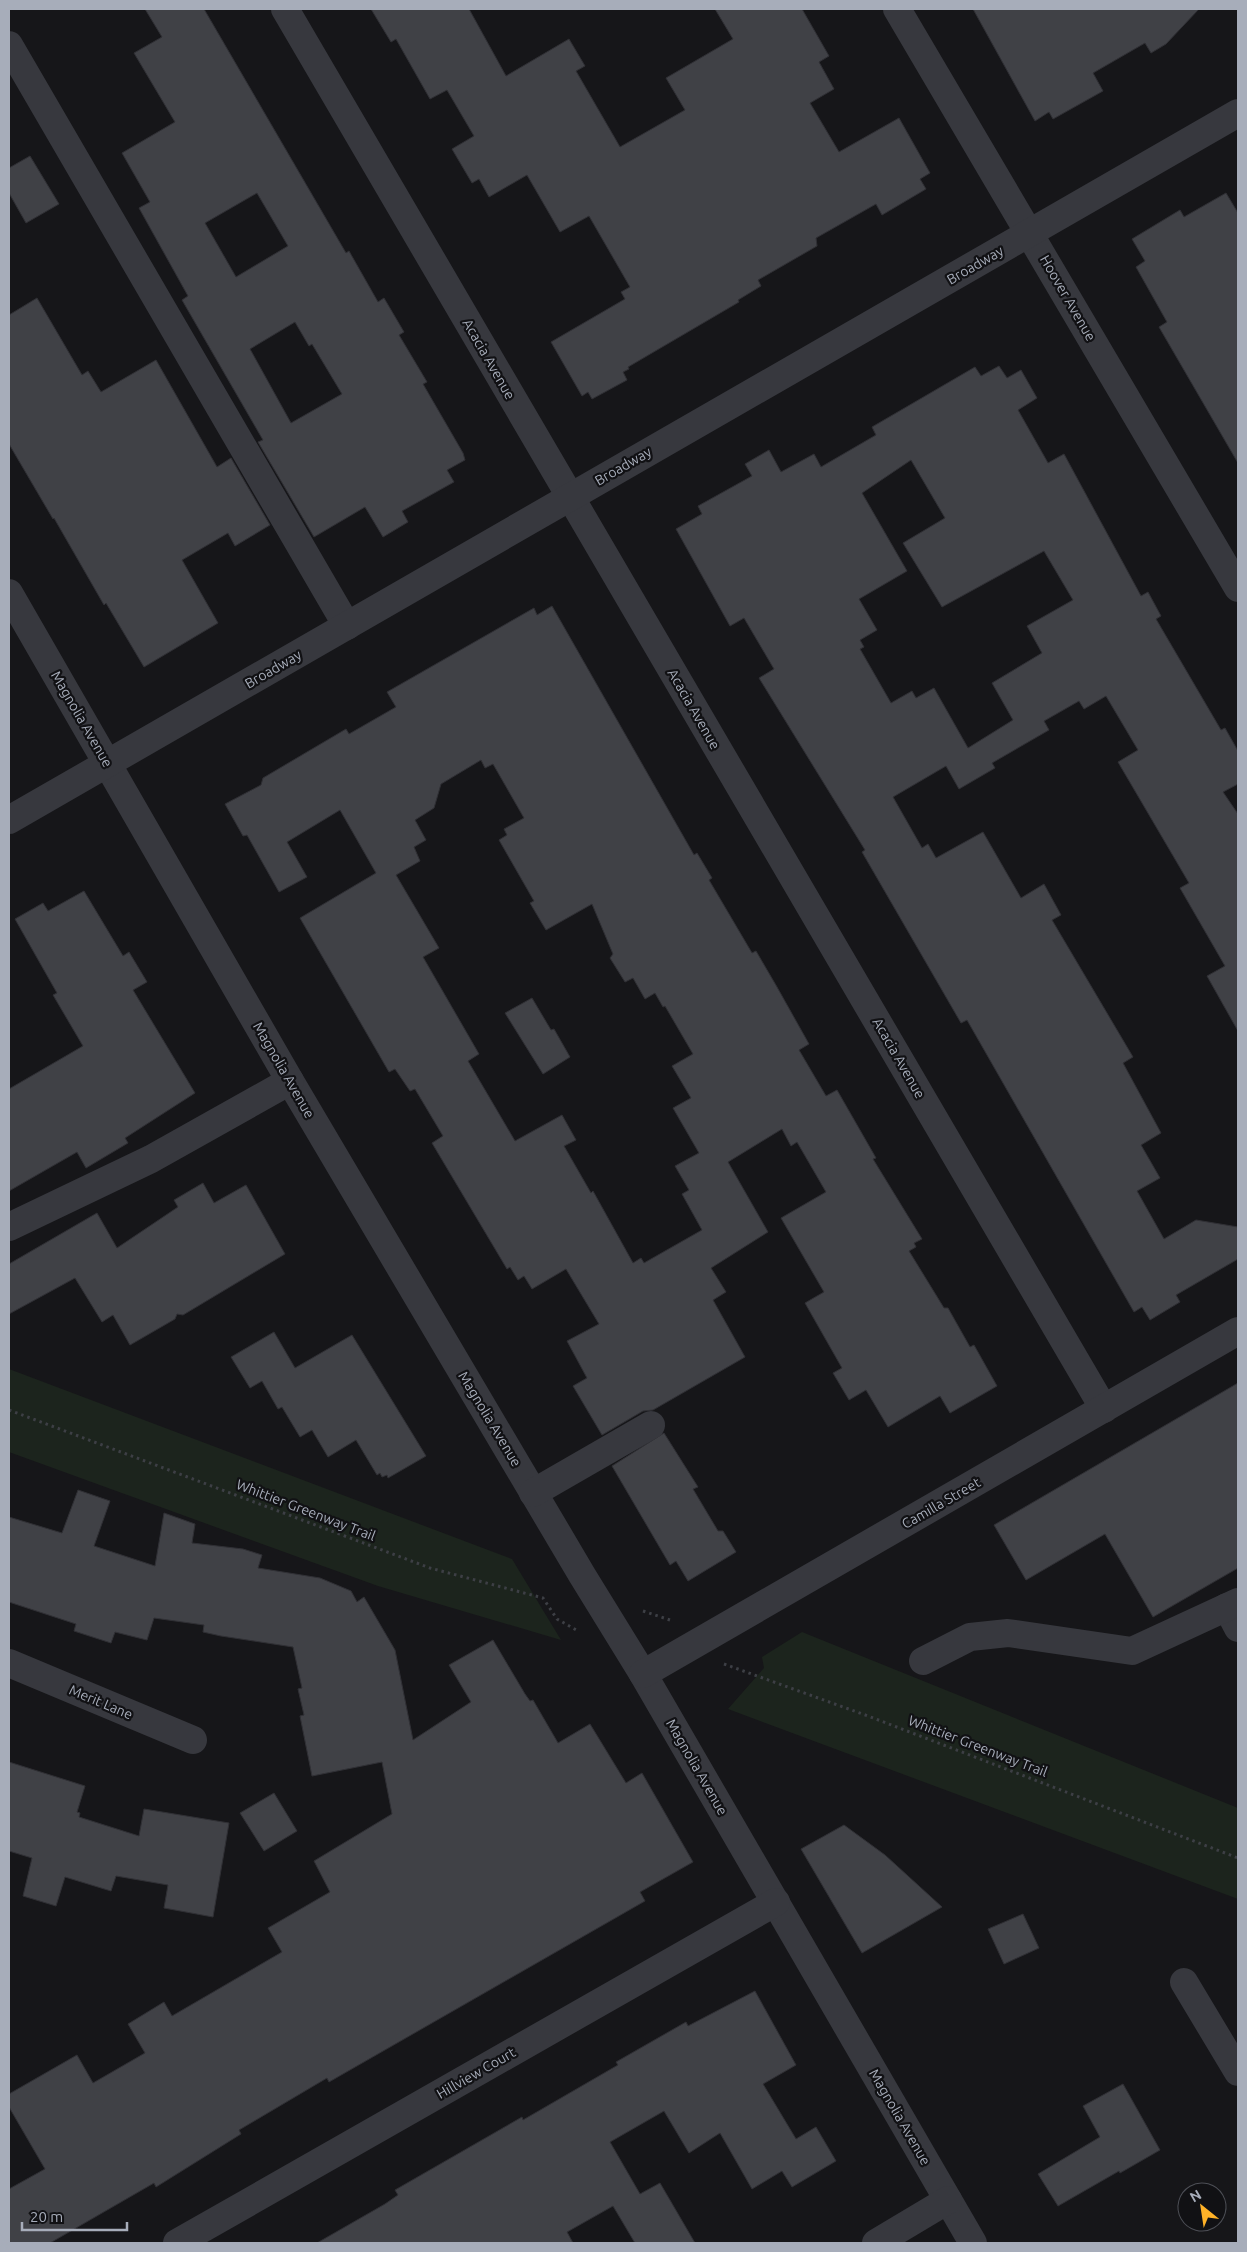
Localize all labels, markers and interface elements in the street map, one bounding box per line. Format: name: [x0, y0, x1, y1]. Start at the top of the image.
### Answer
street label: Broadway: [944, 242, 1006, 288]
street label: Hoover Avenue: [1037, 252, 1099, 344]
street label: Acacia Avenue: [460, 316, 518, 402]
street label: Broadway: [592, 443, 654, 489]
street label: Broadway: [242, 646, 304, 692]
street label: Acacia Avenue: [665, 666, 723, 752]
street label: Magnolia Avenue: [48, 668, 116, 770]
street label: Acacia Avenue: [870, 1015, 928, 1101]
street label: Magnolia Avenue: [250, 1019, 318, 1121]
street label: Magnolia Avenue: [455, 1368, 525, 1470]
street label: Camilla Street: [899, 1474, 984, 1532]
street label: Whittier Greenway Trail: [234, 1476, 378, 1544]
street label: Merit Lane: [67, 1681, 135, 1723]
street label: Whittier Greenway Trail: [906, 1712, 1050, 1780]
street label: Magnolia Avenue: [663, 1716, 731, 1818]
street label: Hillview Court: [434, 2044, 519, 2102]
street label: Magnolia Avenue: [866, 2066, 934, 2168]
north arrow: [1177, 2182, 1227, 2232]
text: N: [1187, 2186, 1204, 2205]
scale bar: [22, 2200, 128, 2232]
text: 20 m: [30, 2208, 63, 2225]

